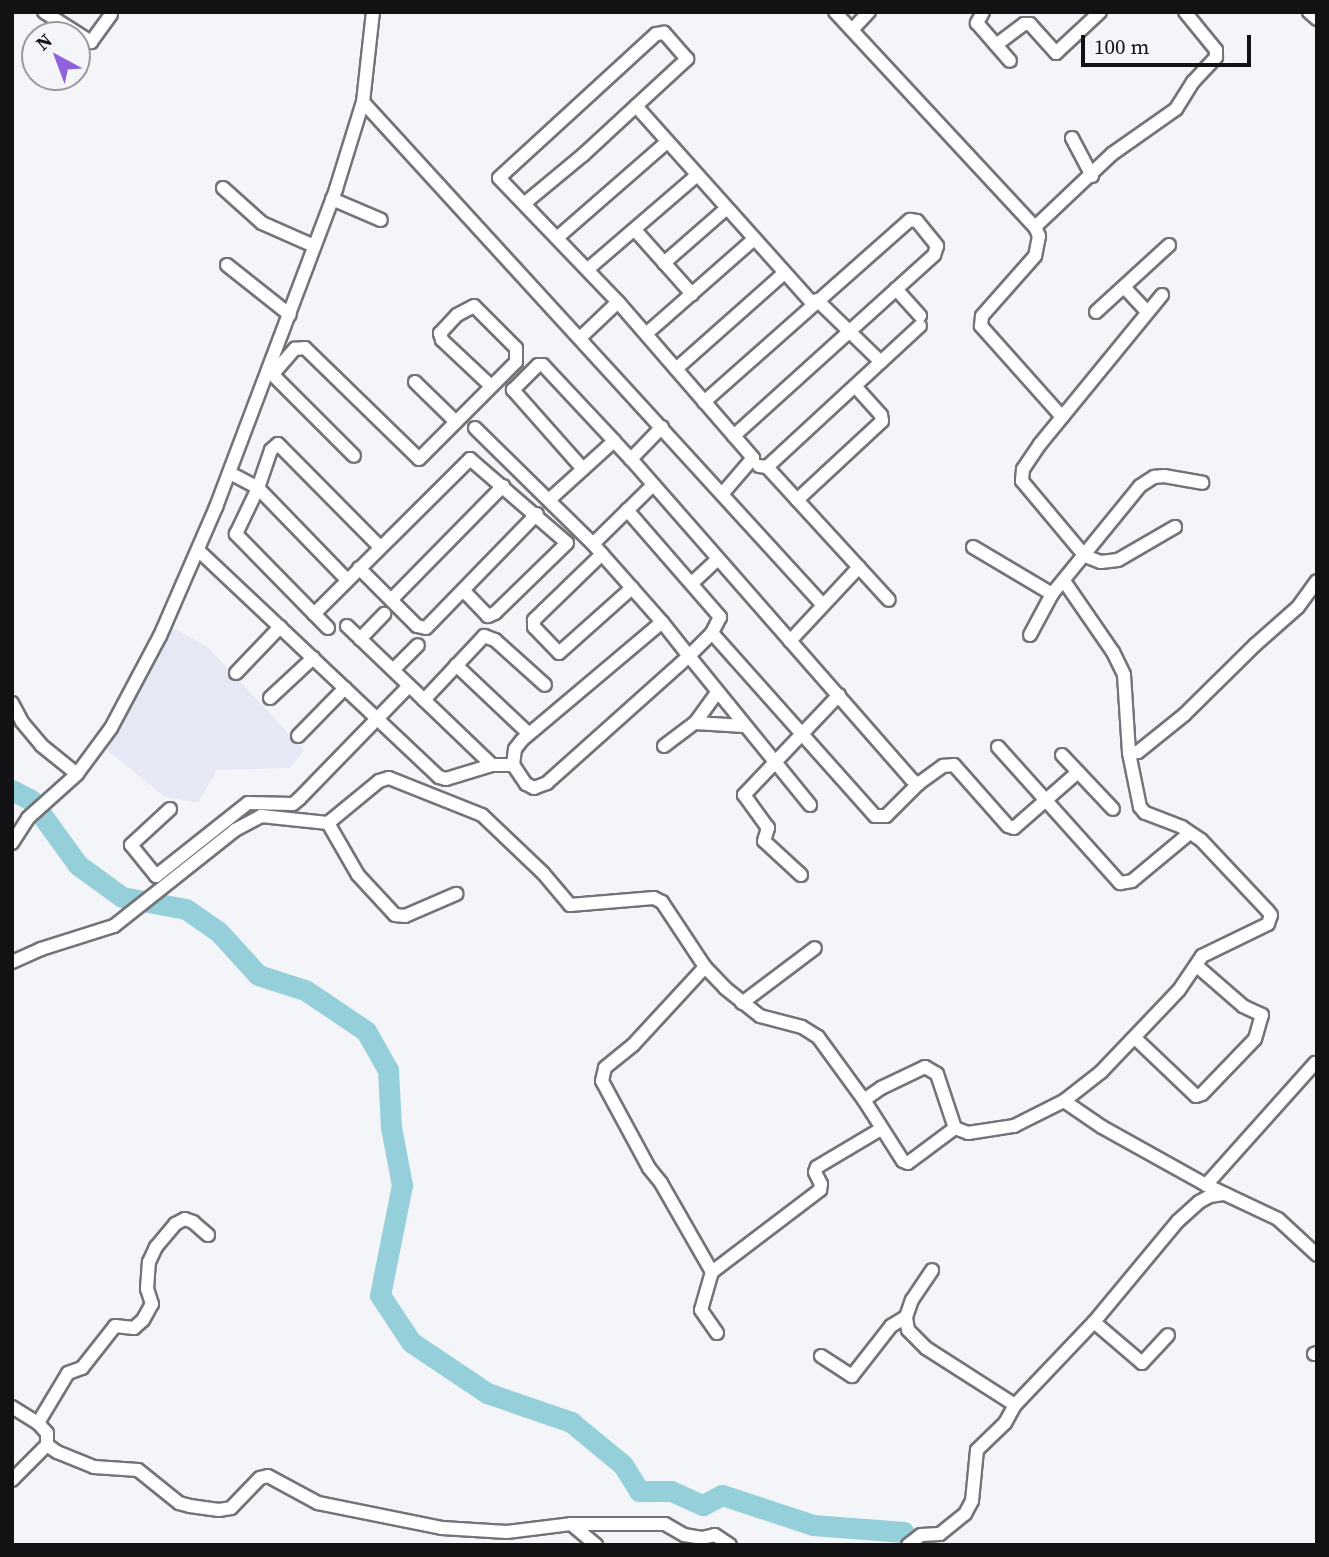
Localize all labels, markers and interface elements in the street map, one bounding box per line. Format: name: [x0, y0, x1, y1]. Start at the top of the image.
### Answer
north arrow: [21, 21, 91, 91]
scale bar: [1084, 21, 1254, 65]
text: N: [30, 27, 57, 56]
text: 100 m: [1094, 32, 1149, 61]

